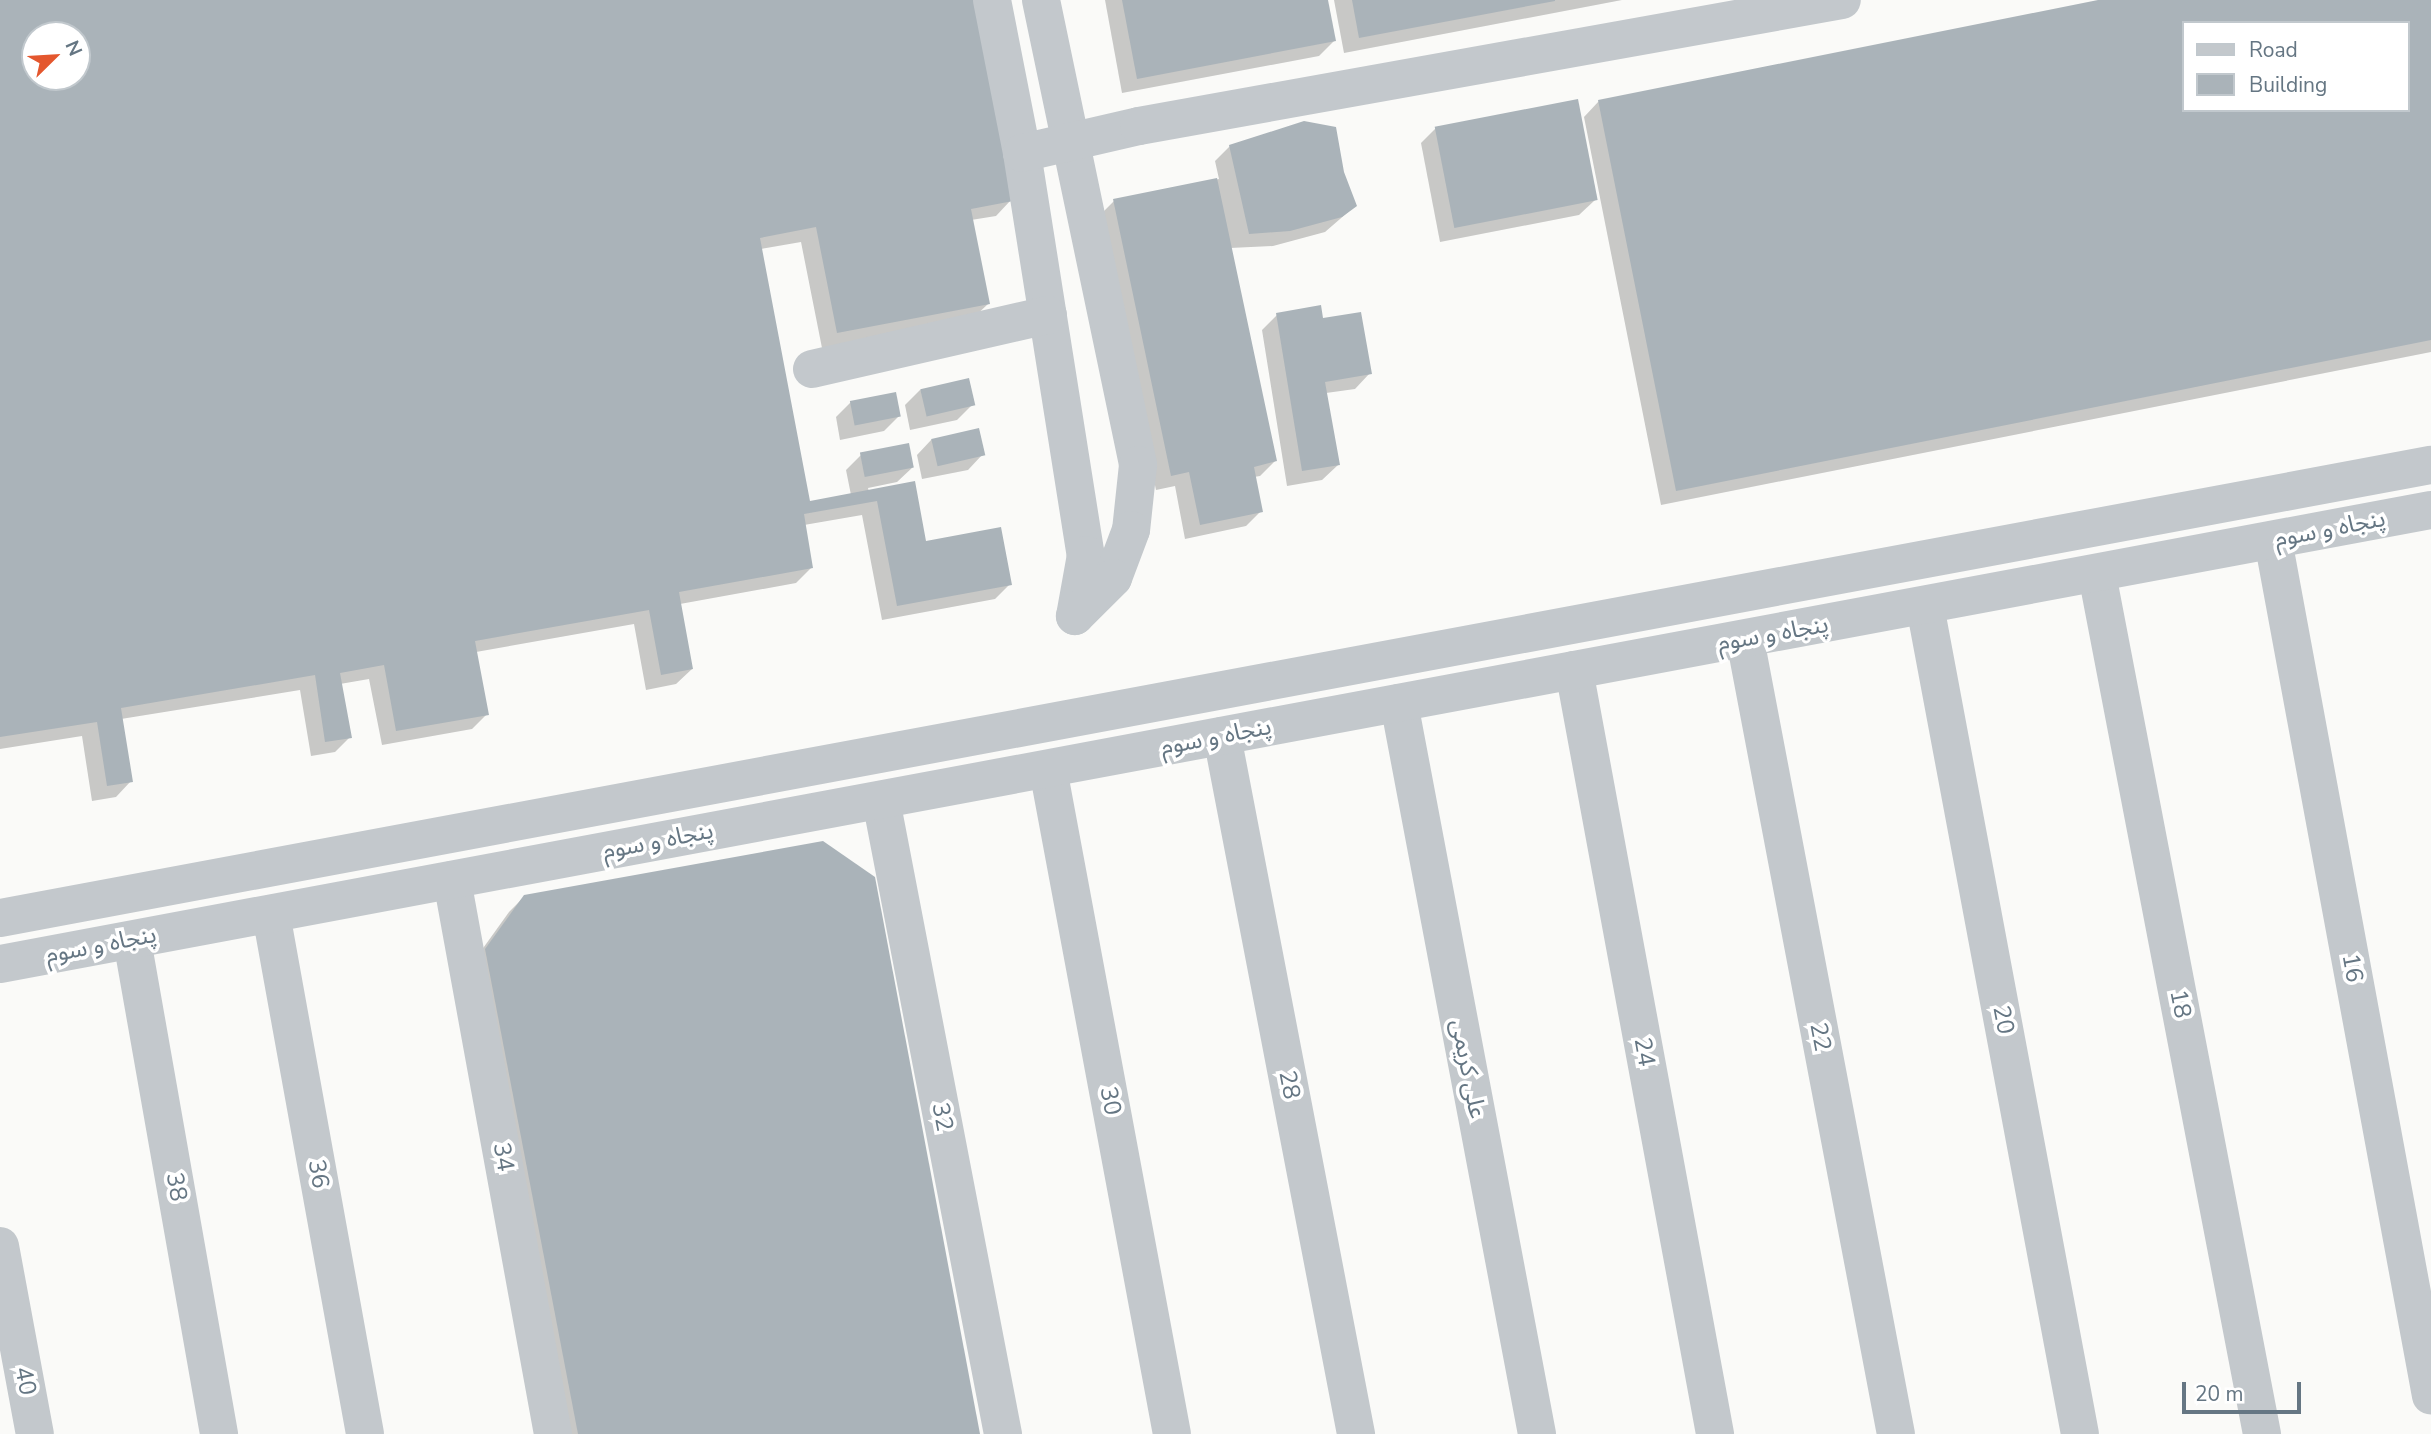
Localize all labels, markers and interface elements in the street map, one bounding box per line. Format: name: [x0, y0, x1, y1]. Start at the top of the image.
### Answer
north arrow: [21, 21, 91, 91]
legend: [2182, 21, 2410, 112]
text: N: [59, 36, 88, 60]
text: Road: [2249, 36, 2298, 64]
text: Building: [2249, 71, 2327, 99]
street label: پنجاه و سوم: [2272, 504, 2388, 554]
street label: پنجاه و سوم: [1715, 610, 1831, 658]
street label: پنجاه و سوم: [1158, 712, 1274, 762]
street label: پنجاه و سوم: [600, 816, 716, 866]
street label: پنجاه و سوم: [43, 920, 159, 970]
street label: 16: [2335, 951, 2369, 985]
street label: 18: [2163, 987, 2197, 1021]
street label: 20: [1986, 1003, 2020, 1037]
street label: علی کریمی: [1444, 1017, 1492, 1121]
street label: 22: [1803, 1020, 1837, 1054]
street label: 24: [1627, 1035, 1661, 1069]
street label: 28: [1272, 1068, 1306, 1102]
street label: 30: [1093, 1084, 1127, 1118]
street label: 32: [925, 1100, 959, 1134]
street label: 34: [486, 1140, 520, 1174]
street label: 36: [301, 1157, 335, 1191]
street label: 38: [159, 1170, 193, 1204]
street label: 40: [8, 1364, 42, 1398]
scale bar: [2186, 1368, 2305, 1412]
text: 20 m: [2195, 1380, 2244, 1408]

